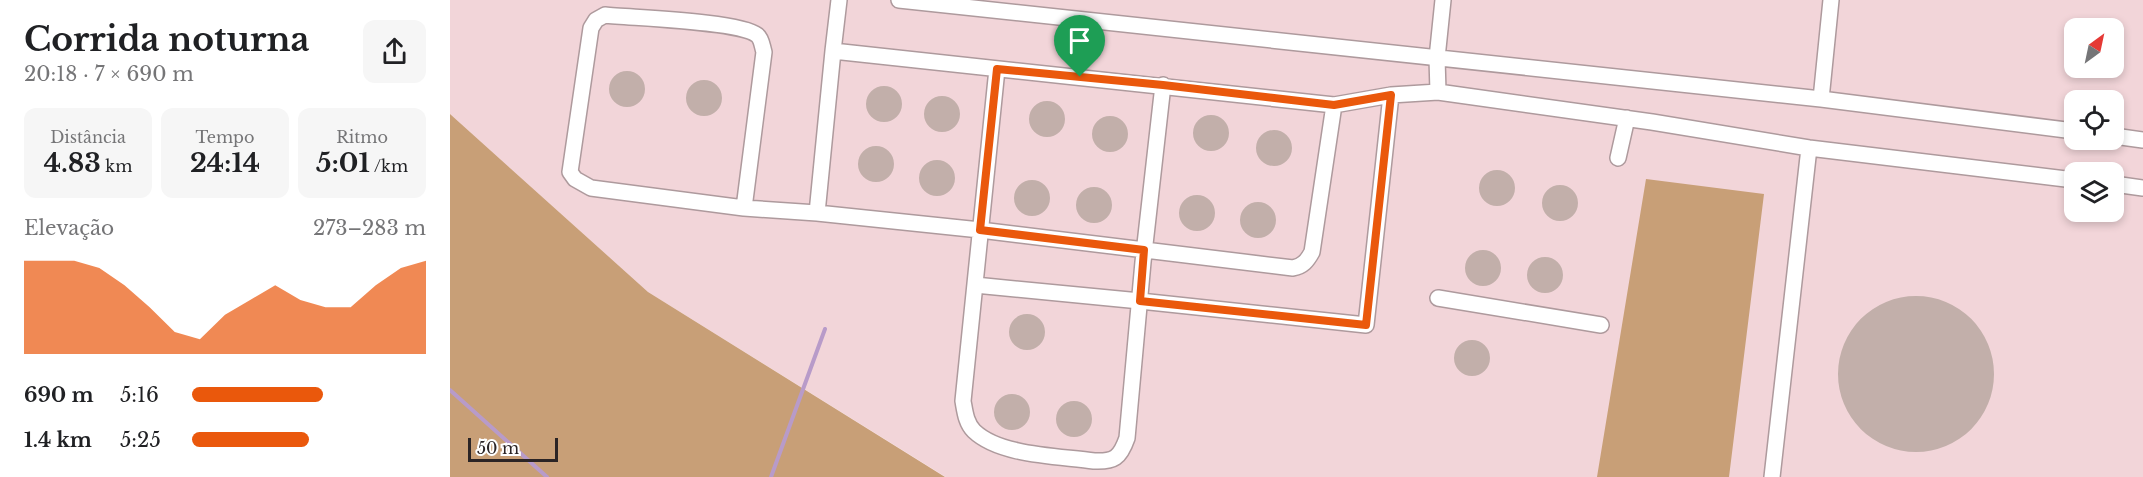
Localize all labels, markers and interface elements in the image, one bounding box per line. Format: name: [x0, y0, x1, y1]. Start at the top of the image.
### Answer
pin: [1054, 15, 1105, 77]
north arrow: [2064, 18, 2124, 78]
map controls: [2064, 18, 2124, 222]
text: Corrida noturna: [24, 19, 309, 60]
button: share: [363, 20, 426, 83]
icon: arrive: [1063, 24, 1096, 57]
text: 20:18 · 7 × 690 m: [24, 62, 194, 86]
button: locate: [2064, 90, 2124, 150]
text: Distância: [50, 127, 126, 147]
text: Tempo: [196, 127, 254, 147]
text: Ritmo: [336, 127, 388, 147]
text: 4.83: [44, 147, 101, 179]
text: 24:14: [190, 147, 260, 179]
text: 5:01: [316, 147, 370, 179]
text: km: [101, 156, 132, 176]
text: /km: [370, 156, 408, 176]
button: layers: [2064, 162, 2124, 222]
text: Elevação: [24, 216, 114, 240]
text: 273–283 m: [313, 216, 426, 240]
text: 690 m: [24, 383, 94, 407]
text: 5:16: [120, 383, 159, 407]
text: 1.4 km: [24, 428, 92, 452]
text: 5:25: [120, 428, 161, 452]
scale bar: [468, 435, 558, 462]
text: 50 m: [477, 438, 519, 458]

